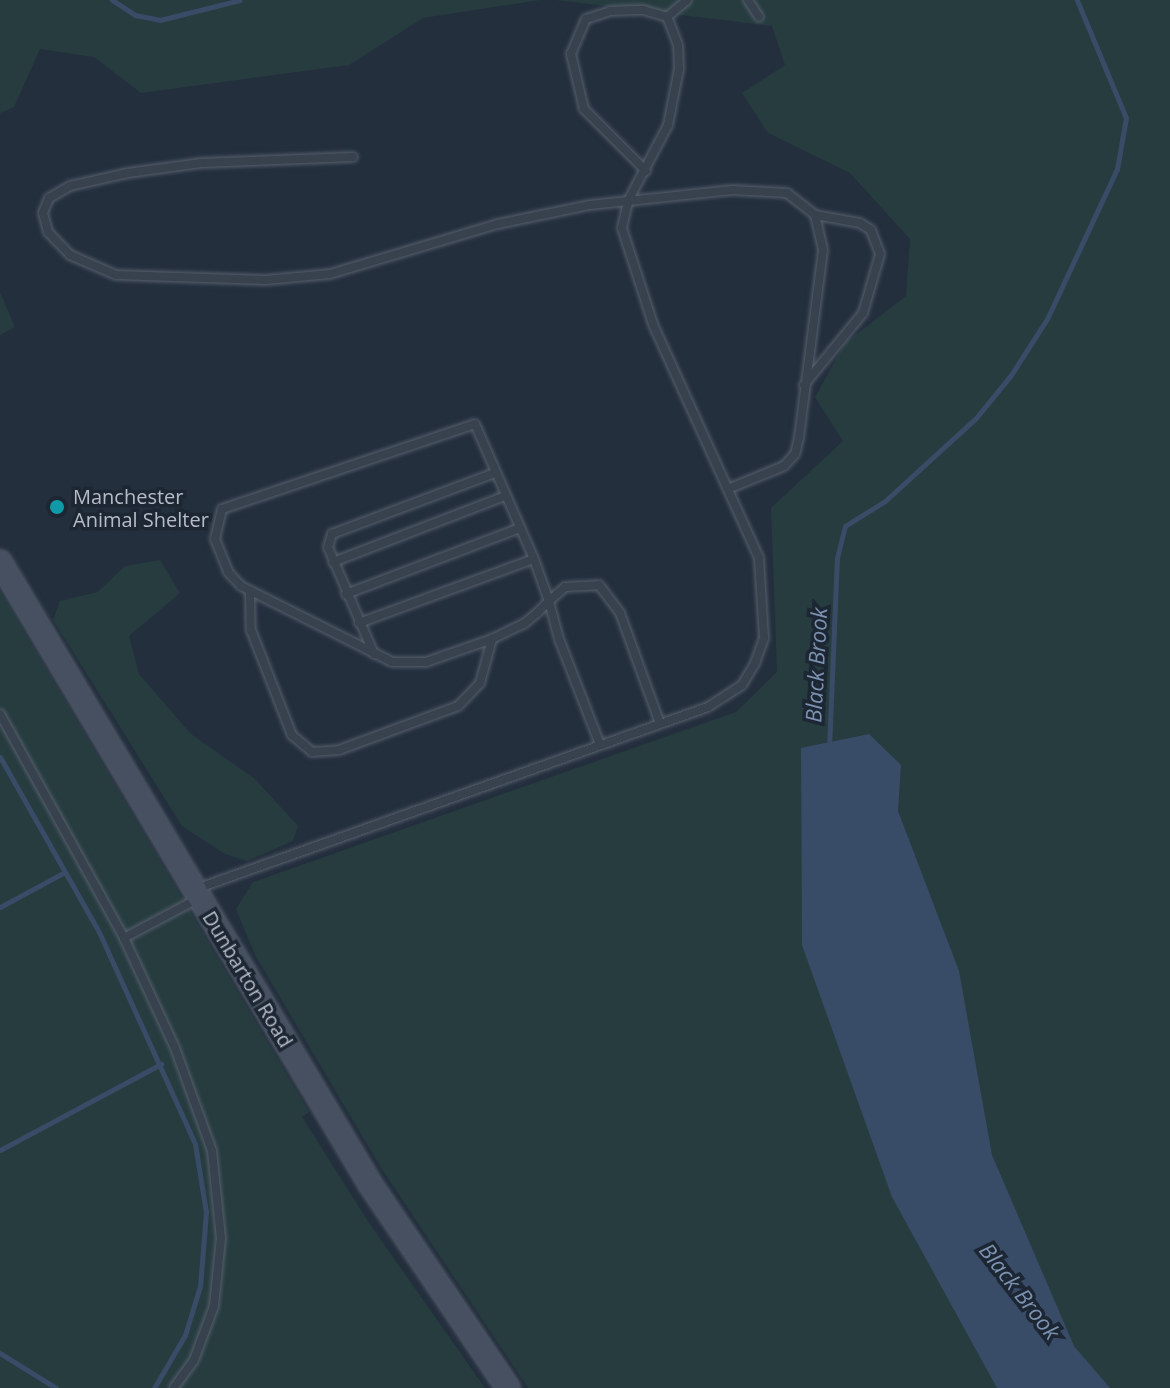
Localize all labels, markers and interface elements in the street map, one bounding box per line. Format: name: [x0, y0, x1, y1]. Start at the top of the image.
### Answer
place label: Manchester Animal Shelter: [73, 484, 209, 531]
marker: Manchester Animal Shelter: [48, 498, 66, 516]
water label: Black Brook: [800, 607, 832, 723]
street label: Dunbarton Road: [198, 906, 298, 1052]
water label: Black Brook: [974, 1238, 1066, 1344]

